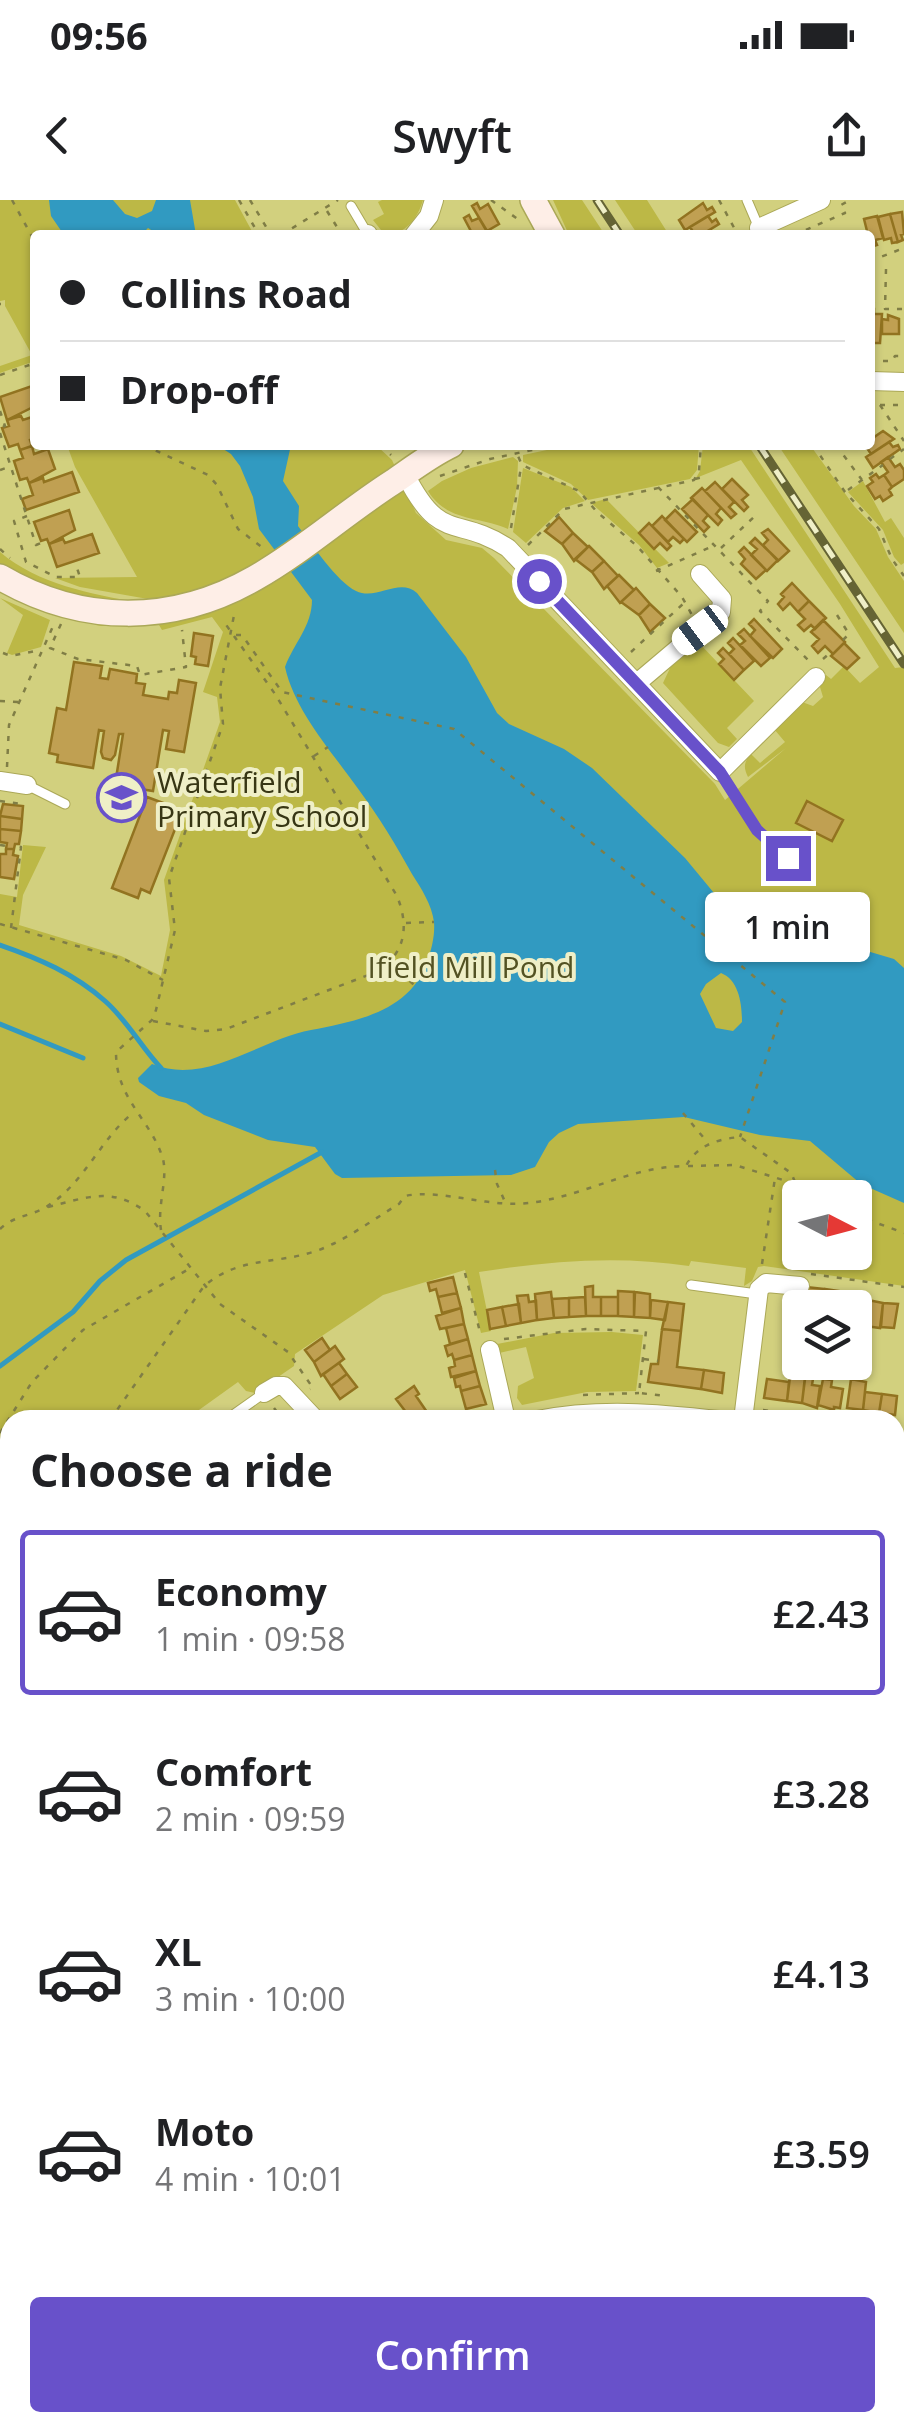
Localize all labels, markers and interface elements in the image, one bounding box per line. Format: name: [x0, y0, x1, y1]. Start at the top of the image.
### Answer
text: 09:56: [50, 9, 148, 61]
text: Swyft: [392, 105, 512, 166]
icon: back: [30, 108, 85, 163]
icon: share: [819, 108, 874, 163]
text: Collins Road: [120, 267, 352, 319]
text: Drop-off: [120, 363, 278, 415]
route start: [517, 559, 562, 604]
car: [667, 600, 733, 660]
place label: Waterfield Primary School: [157, 761, 367, 836]
school or university icon: Waterfield Primary School: [96, 772, 148, 824]
route end: [766, 836, 811, 881]
callout: 1 min: [706, 893, 870, 963]
text: 1 min: [744, 905, 831, 948]
park label: Ifield Mill Pond: [368, 946, 574, 987]
north arrow: [782, 1180, 872, 1270]
map controls: [782, 1180, 872, 1380]
button: layers: [782, 1290, 872, 1380]
text: Choose a ride: [30, 1439, 333, 1500]
text: Economy: [155, 1565, 327, 1617]
icon: car: [35, 1568, 125, 1658]
text: £2.43: [773, 1587, 870, 1639]
text: 1 min · 09:58: [155, 1617, 346, 1660]
text: Comfort: [155, 1745, 312, 1797]
icon: car: [35, 1748, 125, 1838]
text: £3.28: [773, 1767, 870, 1819]
text: 2 min · 09:59: [155, 1797, 346, 1840]
text: XL: [155, 1925, 202, 1977]
icon: car: [35, 1928, 125, 2018]
text: £4.13: [773, 1947, 870, 1999]
text: 3 min · 10:00: [155, 1977, 346, 2020]
text: Moto: [155, 2105, 254, 2157]
icon: car: [35, 2108, 125, 2198]
text: £3.59: [773, 2127, 870, 2179]
text: 4 min · 10:01: [155, 2157, 346, 2200]
button: Confirm: [30, 2297, 875, 2412]

